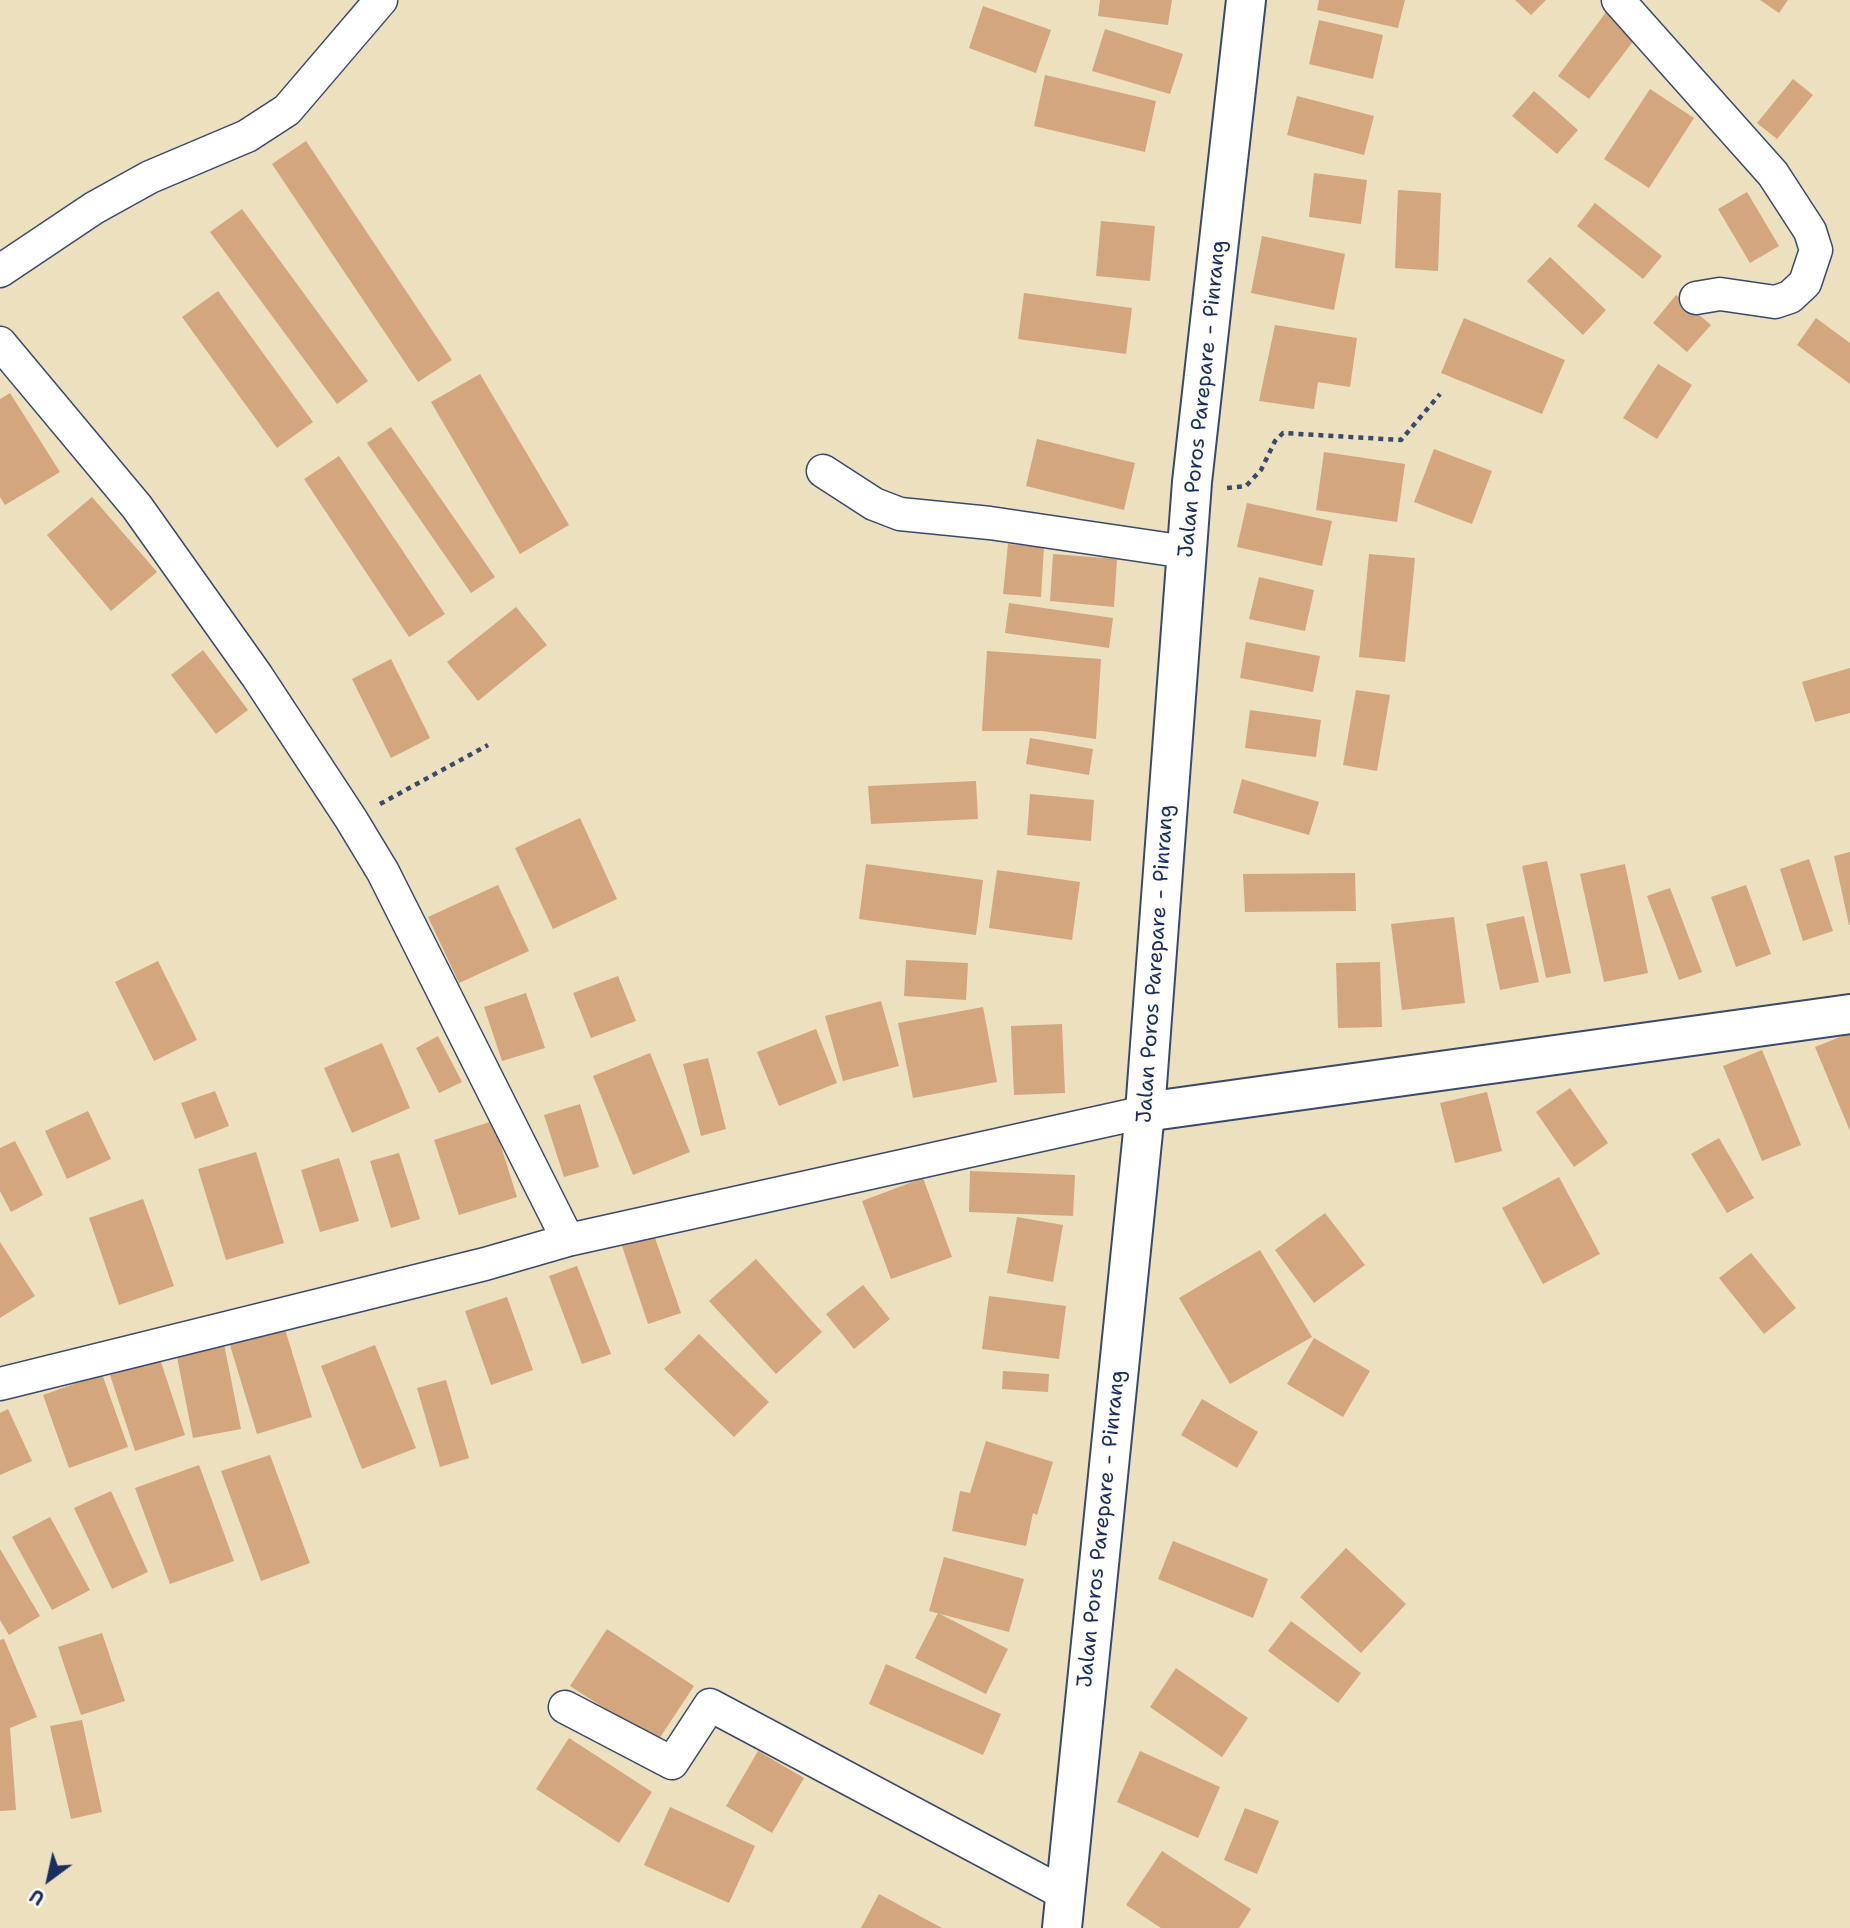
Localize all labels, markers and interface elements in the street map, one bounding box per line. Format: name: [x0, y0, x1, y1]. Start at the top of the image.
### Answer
street label: Jalan Poros Parepare - Pinrang: [1174, 239, 1232, 559]
street label: Jalan Poros Parepare - Pinrang: [1132, 804, 1180, 1124]
street label: Jalan Poros Parepare - Pinrang: [1073, 1369, 1131, 1689]
north arrow: [14, 1844, 84, 1914]
text: U: [25, 1883, 50, 1911]

